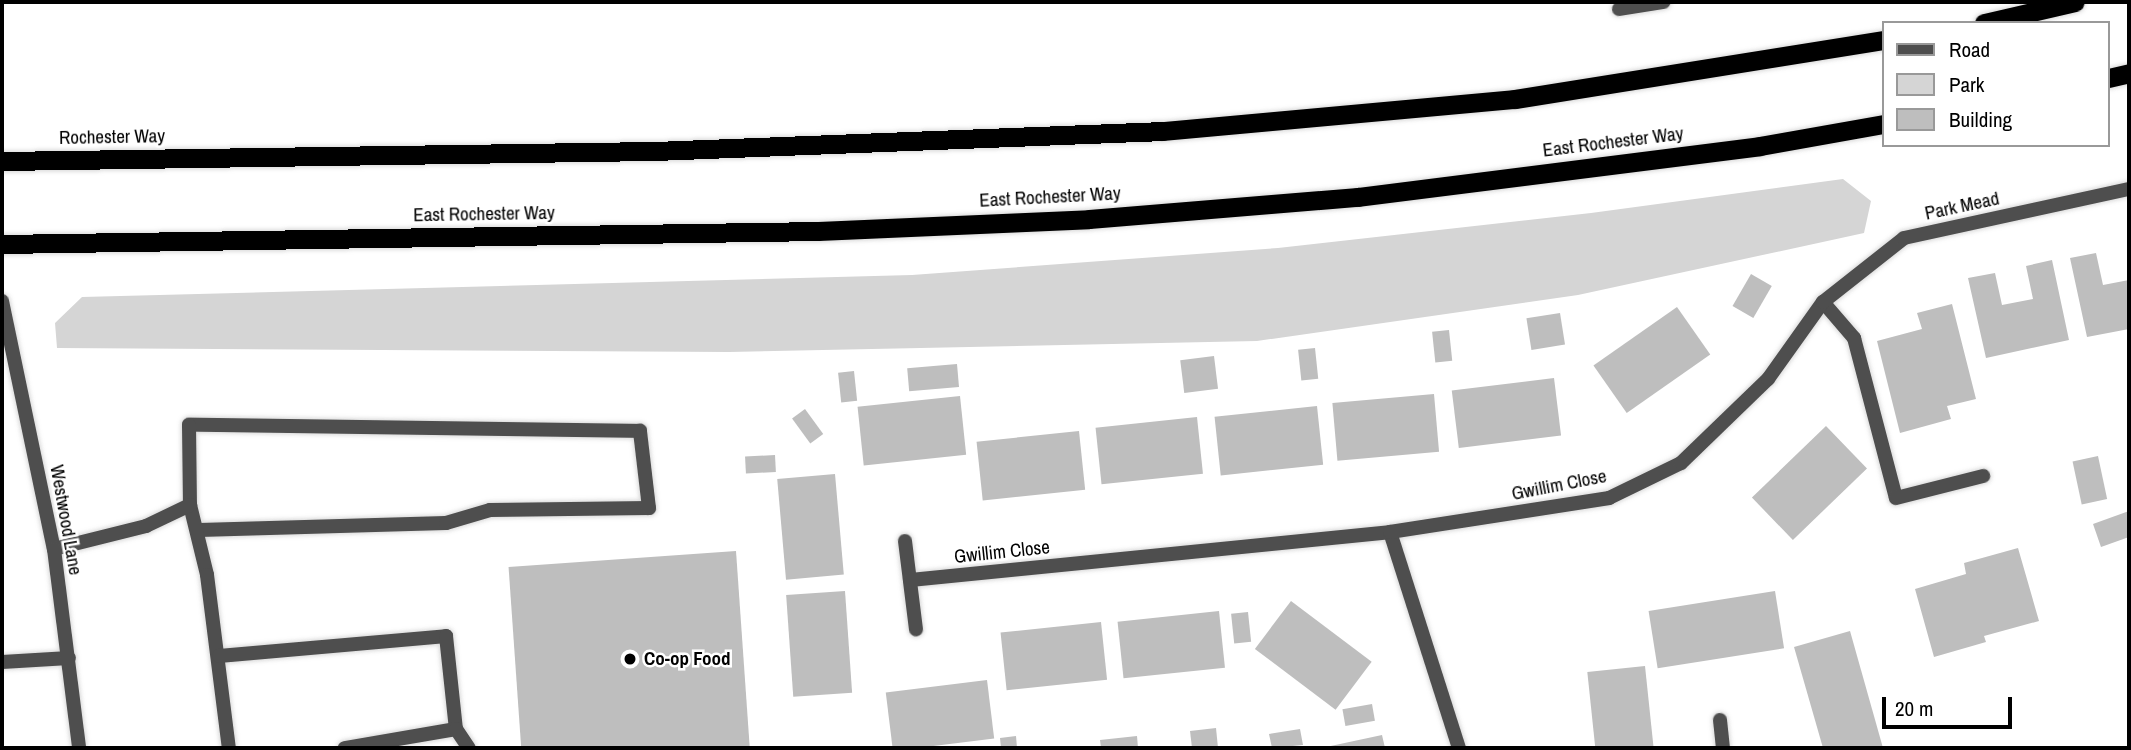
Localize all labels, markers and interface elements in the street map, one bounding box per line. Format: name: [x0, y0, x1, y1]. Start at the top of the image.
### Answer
legend: [1882, 21, 2110, 147]
text: Road: [1949, 35, 1990, 64]
text: Park: [1949, 70, 1984, 99]
text: Building: [1949, 105, 2012, 134]
street label: East Rochester Way: [1541, 122, 1685, 162]
street label: Rochester Way: [59, 125, 165, 149]
street label: East Rochester Way: [979, 182, 1121, 212]
street label: Park Mead: [1923, 187, 2001, 225]
street label: East Rochester Way: [413, 201, 555, 227]
street label: Westwood Lane: [45, 463, 87, 577]
street label: Gwillim Close: [1510, 465, 1608, 505]
street label: Gwillim Close: [953, 536, 1051, 568]
place label: Co-op Food: [644, 648, 731, 670]
marker: Co-op Food: [622, 651, 638, 667]
scale bar: [1886, 684, 2016, 728]
text: 20 m: [1895, 694, 1933, 723]

